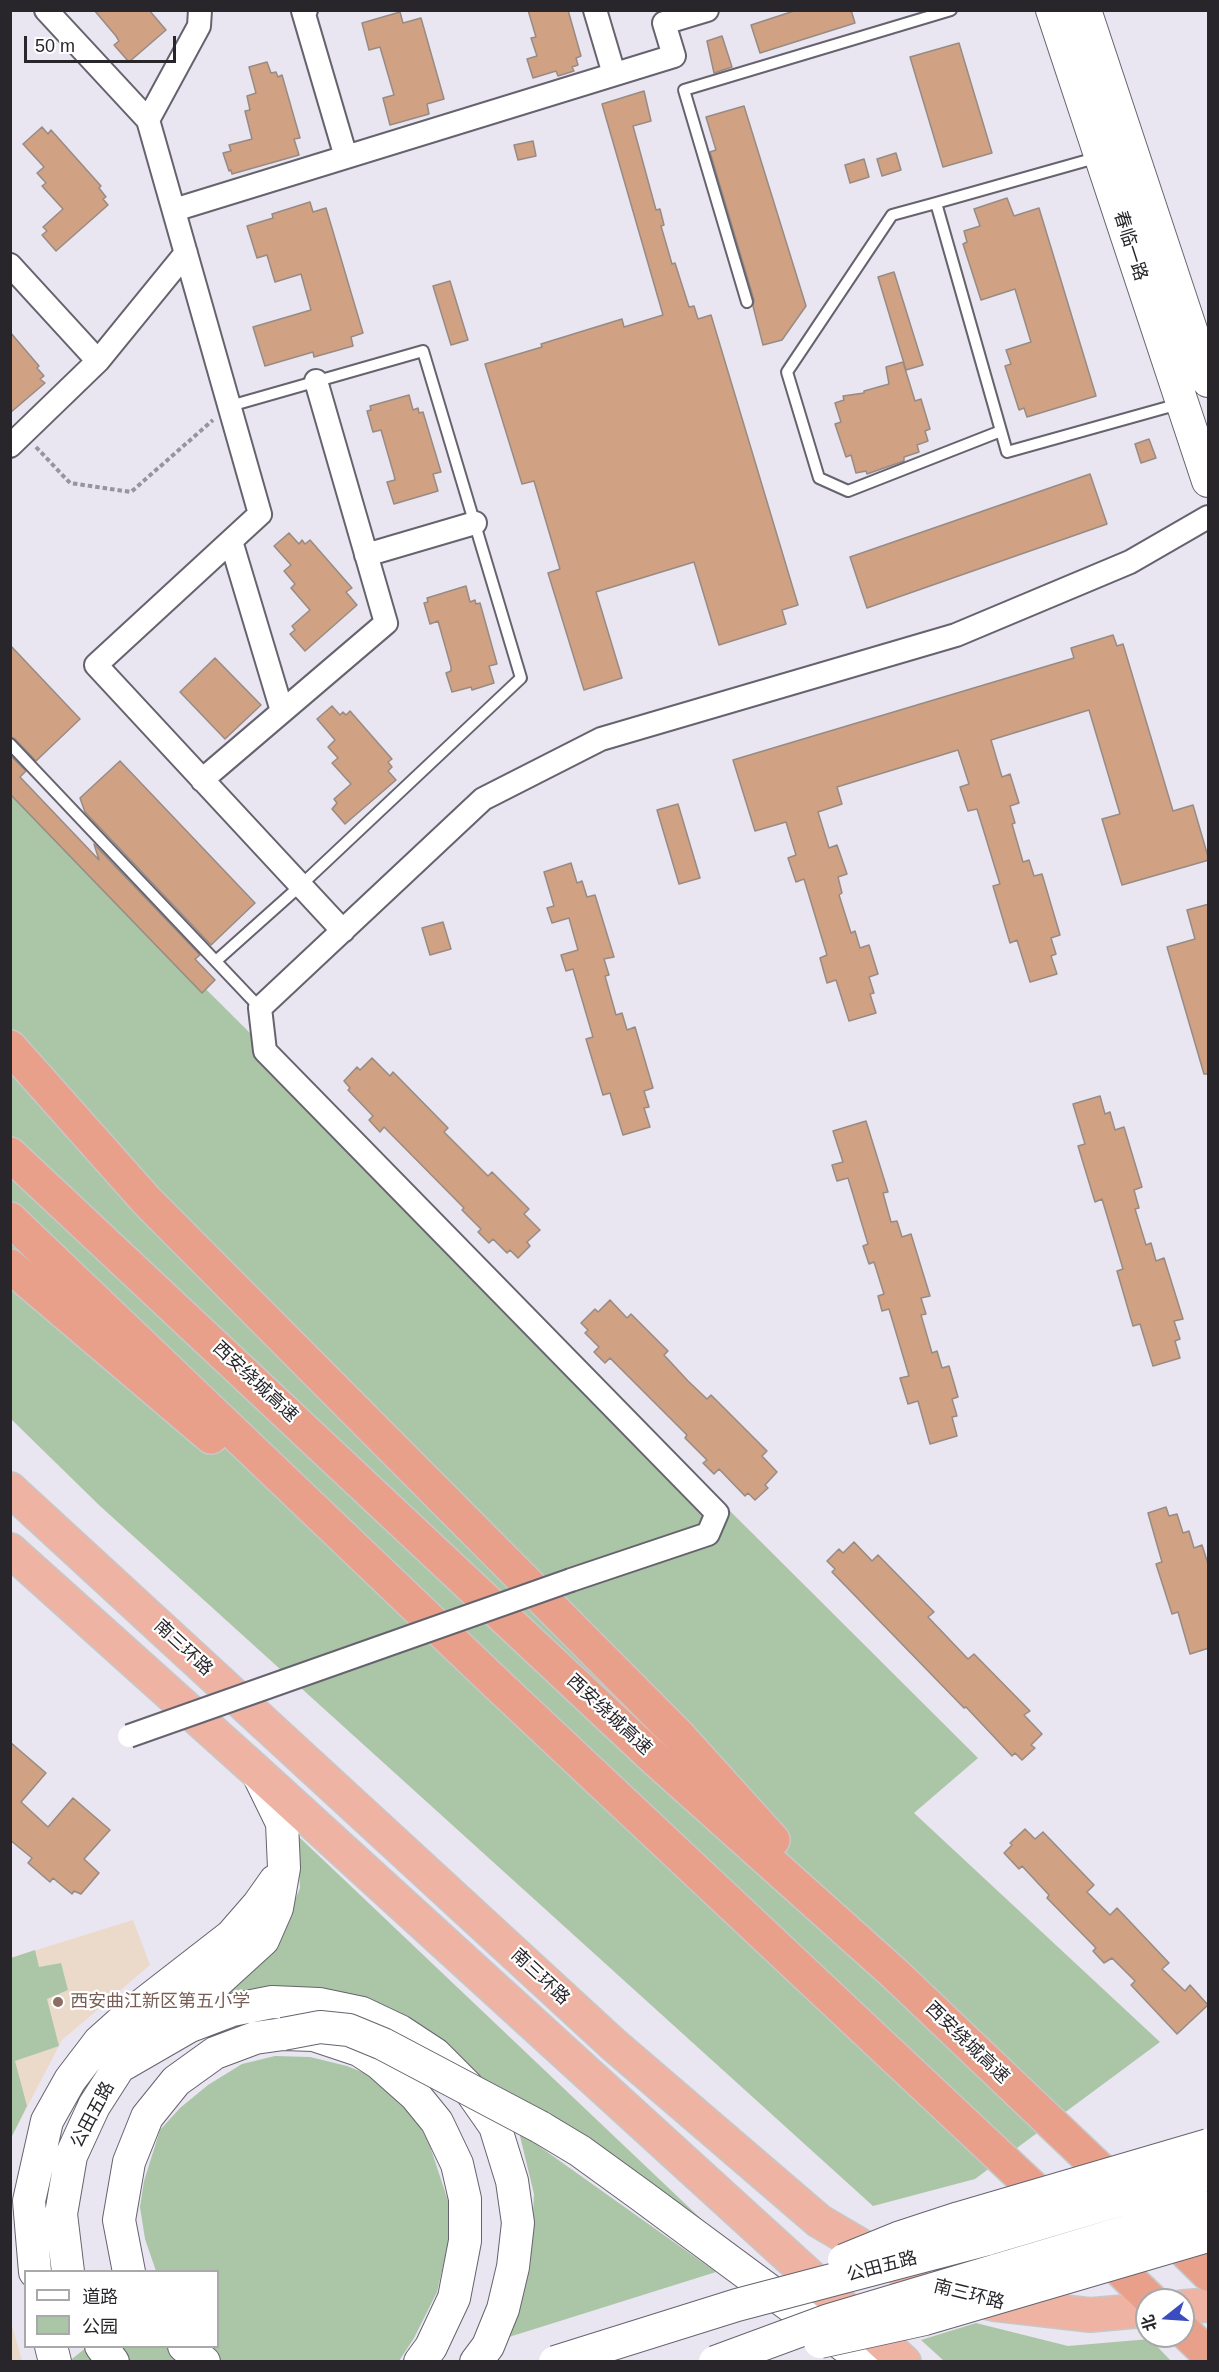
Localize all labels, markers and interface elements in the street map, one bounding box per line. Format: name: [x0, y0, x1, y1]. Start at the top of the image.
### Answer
scale bar: [27, 24, 178, 62]
text: 50 m: [35, 36, 75, 56]
street label: 春临一路: [1109, 208, 1151, 284]
street label: 西安绕城高速: [208, 1337, 302, 1427]
street label: 南三环路: [149, 1616, 217, 1680]
street label: 西安绕城高速: [562, 1670, 656, 1760]
street label: 南三环路: [506, 1945, 574, 2009]
place label: 西安曲江新区第五小学: [70, 1991, 250, 2013]
marker: 西安曲江新区第五小学: [51, 1995, 65, 2009]
street label: 西安绕城高速: [921, 1998, 1013, 2088]
street label: 公田五路: [67, 2078, 119, 2152]
street label: 公田五路: [844, 2247, 920, 2287]
legend: [24, 2270, 219, 2348]
street label: 南三环路: [931, 2276, 1007, 2314]
text: 道路: [82, 2287, 118, 2307]
north arrow: [1135, 2288, 1195, 2348]
text: 北: [1139, 2313, 1160, 2333]
text: 公园: [82, 2317, 118, 2337]

